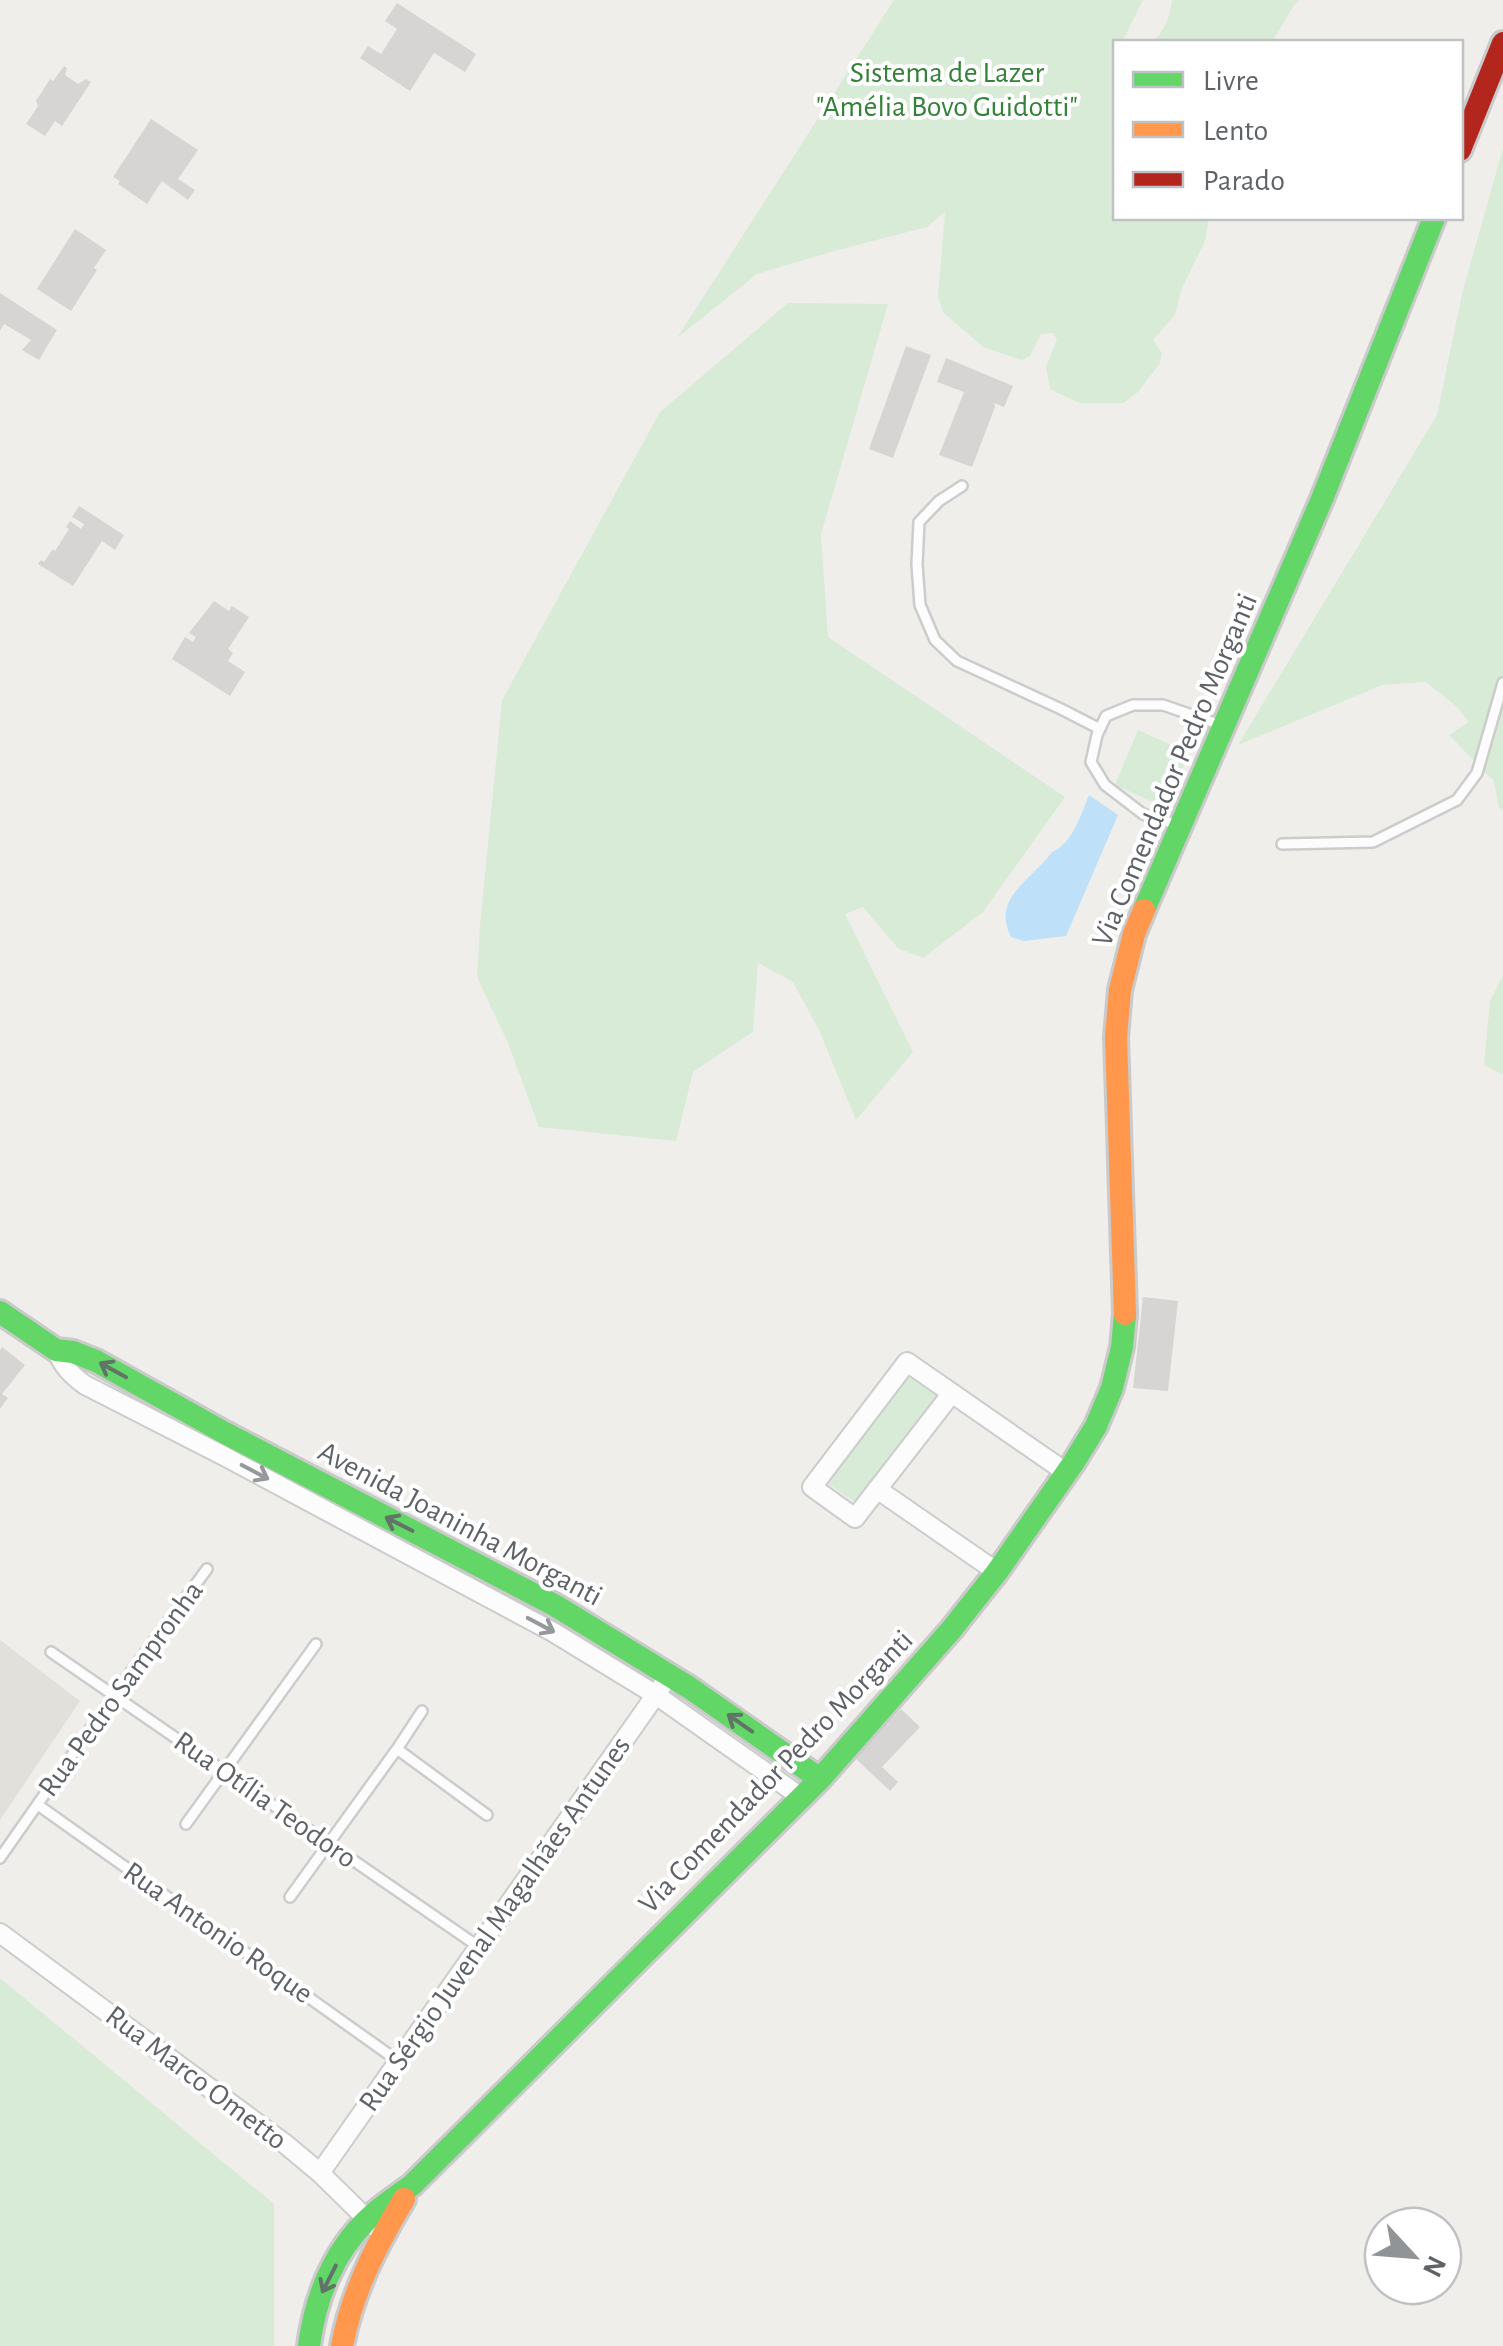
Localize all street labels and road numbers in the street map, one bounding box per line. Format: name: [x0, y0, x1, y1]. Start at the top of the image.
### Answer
street label: Via Comendador Pedro Morganti: [1087, 589, 1263, 951]
street label: Avenida Joaninha Morganti: [313, 1436, 607, 1612]
street label: Rua Pedro Sampronha: [33, 1576, 209, 1802]
street label: Via Comendador Pedro Morganti: [633, 1625, 919, 1919]
street label: Rua Otília Teodoro: [168, 1726, 362, 1874]
street label: Rua Sérgio Juvenal Magalhães Antunes: [354, 1731, 636, 2117]
street label: Rua Antonio Roque: [118, 1857, 318, 2009]
street label: Rua Marco Ometto: [100, 2000, 292, 2156]

